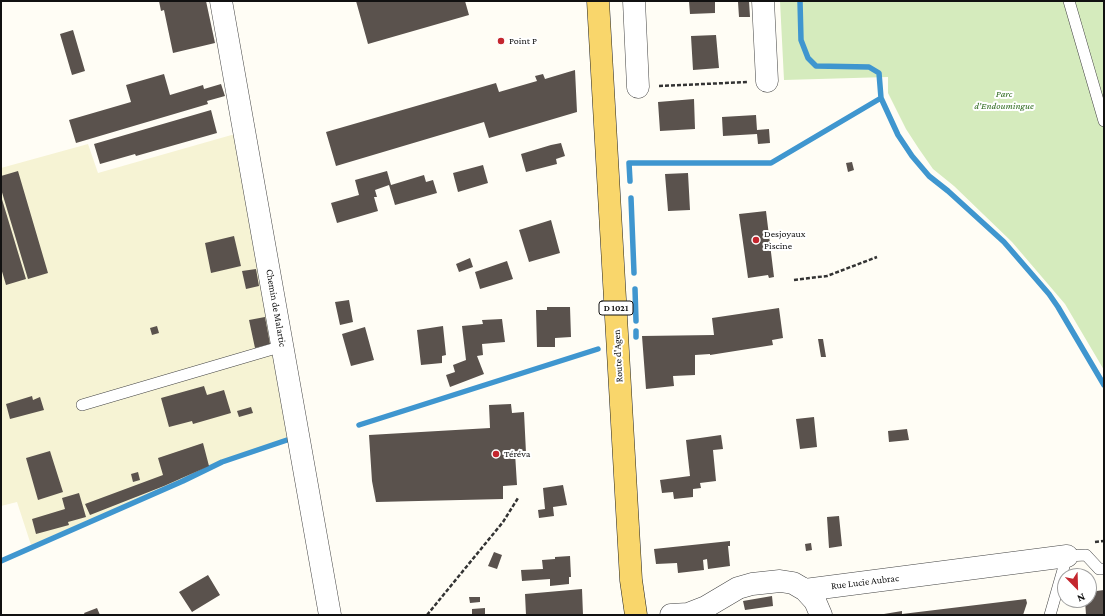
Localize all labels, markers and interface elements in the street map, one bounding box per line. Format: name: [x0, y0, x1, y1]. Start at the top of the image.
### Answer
place label: Point P: [509, 35, 537, 47]
marker: Point P: [496, 36, 506, 46]
park label: Parc d’Endoumingue: [974, 88, 1034, 112]
place label: Desjoyaux Piscine: [764, 228, 806, 252]
marker: Desjoyaux Piscine: [751, 235, 761, 245]
street label: Chemin de Malartic: [263, 268, 289, 348]
road number: D 1021: [599, 301, 633, 315]
street label: Route d'Agen: [611, 329, 625, 383]
place label: Téréva: [504, 448, 530, 460]
marker: Téréva: [491, 449, 501, 459]
north arrow: [1057, 568, 1097, 608]
street label: Rue Lucie Aubrac: [830, 572, 900, 592]
text: N: [1076, 591, 1087, 605]

